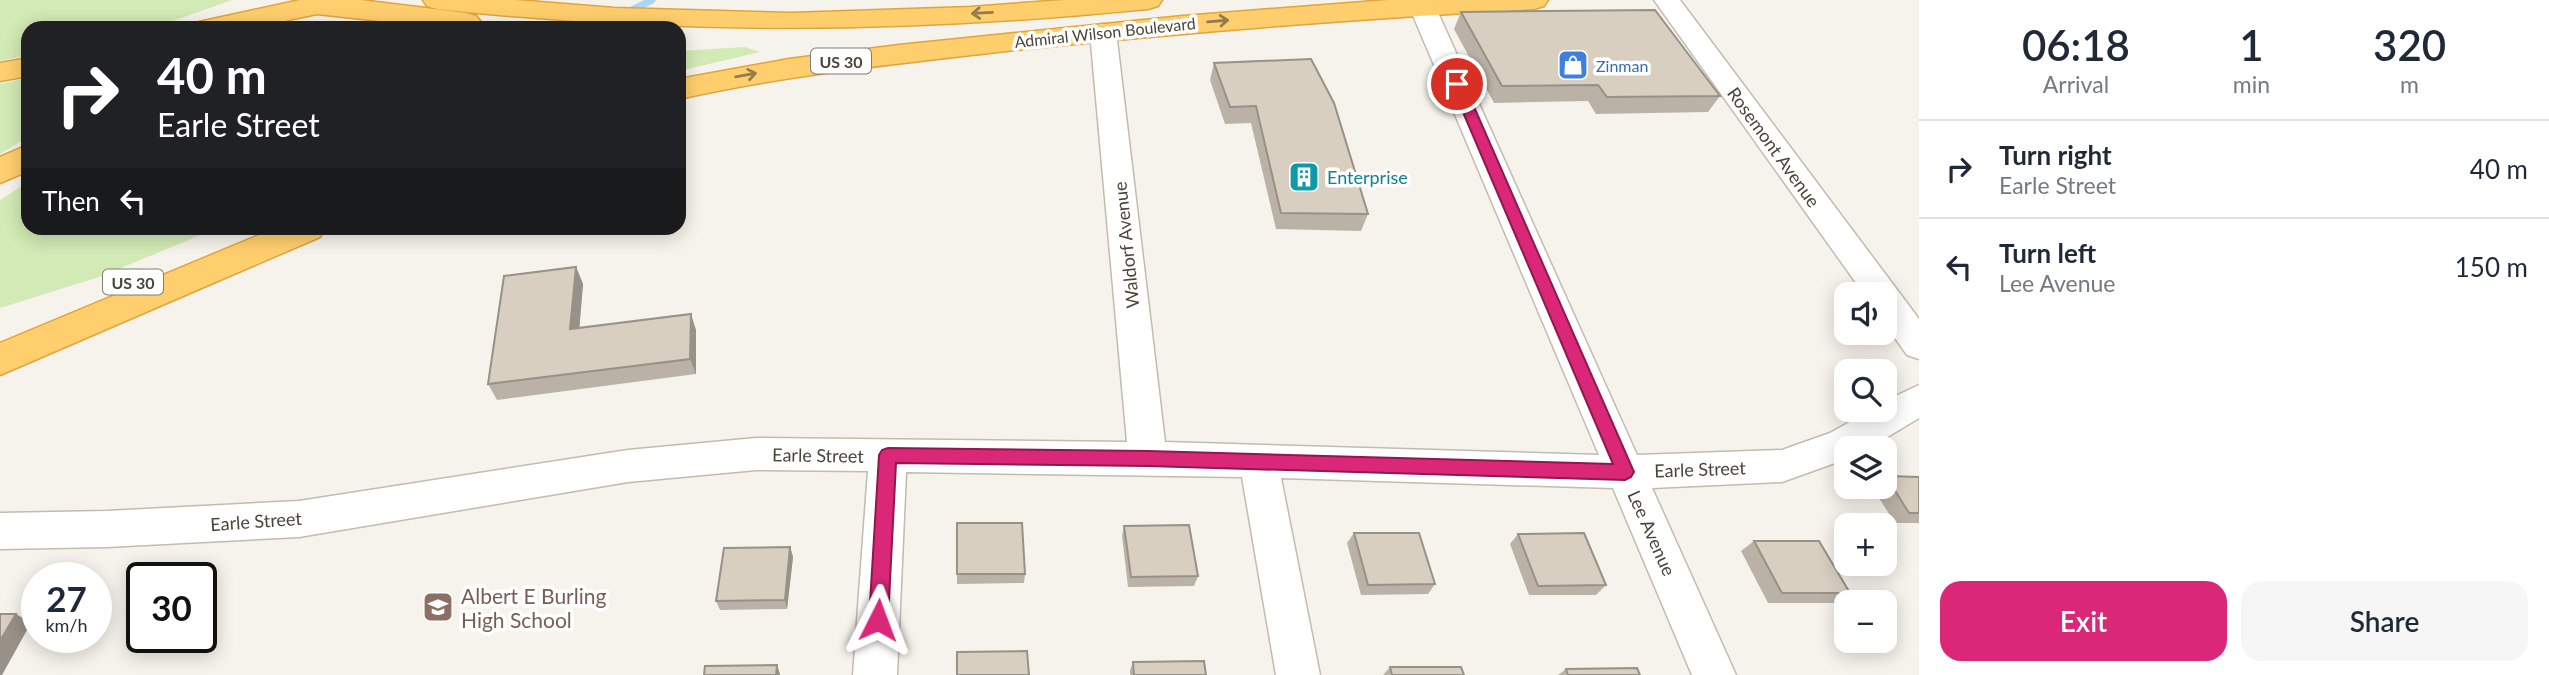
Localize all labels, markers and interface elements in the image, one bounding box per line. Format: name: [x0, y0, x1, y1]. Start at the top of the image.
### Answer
one-way arrow: [972, 7, 994, 20]
street label: Admiral Wilson Boulevard: [1014, 13, 1196, 51]
one-way arrow: [1206, 14, 1229, 27]
text: 06:18: [2022, 20, 2130, 70]
text: 1: [2239, 20, 2264, 70]
text: 320: [2373, 20, 2446, 70]
text: 40 m: [157, 46, 267, 104]
road number: US 30: [811, 48, 871, 74]
shop icon: Zinman: [1556, 48, 1590, 82]
icon: right: [42, 49, 133, 140]
pin: [1427, 54, 1487, 114]
place label: Zinman: [1596, 56, 1648, 75]
icon: arrive: [1438, 65, 1476, 103]
one-way arrow: [734, 68, 757, 81]
text: Arrival: [2043, 70, 2109, 98]
text: min: [2233, 70, 2270, 98]
text: m: [2400, 70, 2419, 98]
street label: Rosemont Avenue: [1723, 83, 1825, 211]
text: Earle Street: [157, 105, 320, 144]
text: Turn right: [1999, 139, 2112, 171]
icon: right: [1940, 150, 1978, 188]
text: 40 m: [2470, 153, 2528, 185]
building icon: Enterprise: [1287, 160, 1321, 194]
place label: Enterprise: [1327, 166, 1408, 188]
text: Earle Street: [1999, 171, 2116, 199]
street label: Waldorf Avenue: [1108, 181, 1144, 309]
icon: left: [114, 182, 152, 220]
text: Then: [42, 185, 100, 217]
text: Turn left: [1999, 237, 2096, 269]
icon: left: [1940, 248, 1978, 286]
text: 150 m: [2455, 251, 2528, 283]
text: Lee Avenue: [1999, 269, 2116, 297]
road number: US 30: [103, 270, 163, 294]
map controls: [1834, 282, 1897, 653]
button: sound: [1834, 282, 1897, 345]
button: search: [1834, 359, 1897, 422]
button: layers: [1834, 436, 1897, 499]
street label: Earle Street: [772, 443, 864, 467]
street label: Earle Street: [1654, 456, 1747, 482]
street label: Lee Avenue: [1623, 487, 1681, 579]
street label: Earle Street: [210, 507, 303, 535]
button: +: [1834, 513, 1897, 576]
speed limit sign: 30: [126, 562, 217, 653]
text: 27: [46, 577, 87, 619]
button: Exit: [1940, 581, 2227, 661]
button: Share: [2241, 581, 2528, 661]
place label: Albert E Burling High School: [461, 583, 606, 632]
position arrow: [841, 583, 915, 657]
school or university icon: Albert E Burling High School: [421, 590, 455, 624]
button: −: [1834, 590, 1897, 653]
text: km/h: [45, 614, 88, 636]

